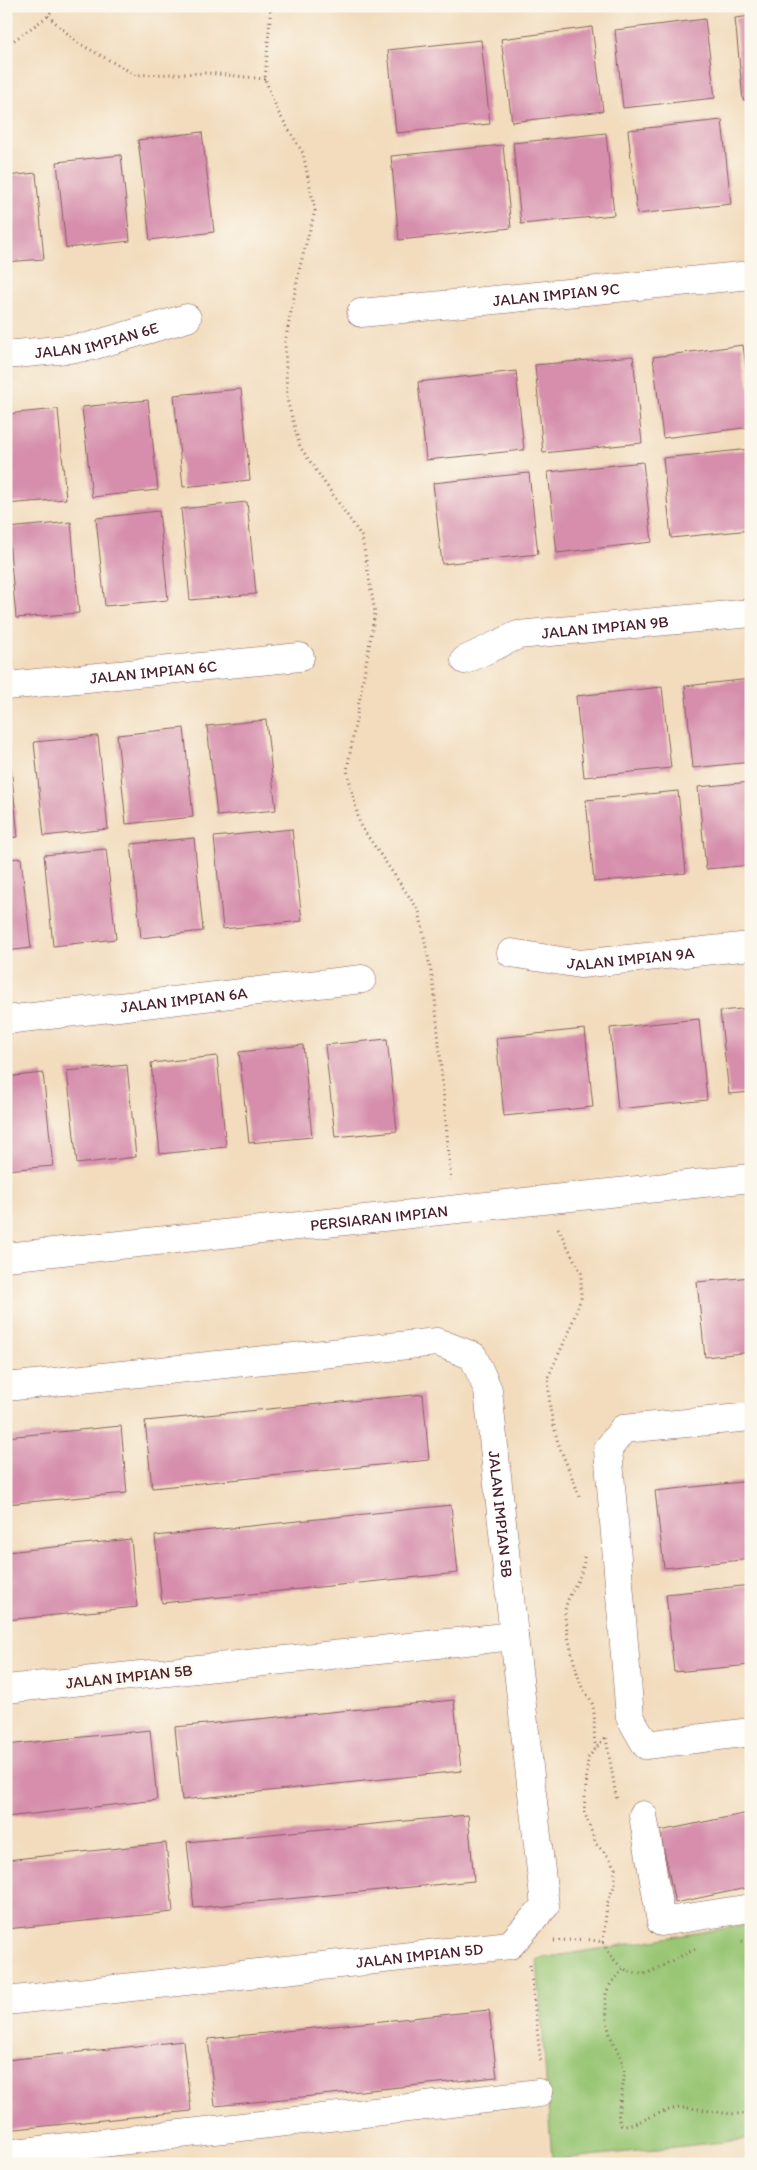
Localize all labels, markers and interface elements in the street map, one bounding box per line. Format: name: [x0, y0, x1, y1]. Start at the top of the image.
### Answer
street label: JALAN IMPIAN 9C: [492, 279, 621, 310]
street label: JALAN IMPIAN 6E: [34, 318, 161, 362]
street label: JALAN IMPIAN 9B: [541, 612, 669, 643]
street label: JALAN IMPIAN 6C: [89, 656, 218, 688]
street label: JALAN IMPIAN 9A: [566, 943, 695, 974]
street label: JALAN IMPIAN 6A: [119, 983, 248, 1017]
street label: PERSIARAN IMPIAN: [309, 1201, 449, 1235]
street label: JALAN IMPIAN 5B: [484, 1450, 517, 1579]
street label: JALAN IMPIAN 5B: [65, 1660, 193, 1693]
street label: JALAN IMPIAN 5D: [355, 1939, 485, 1972]

